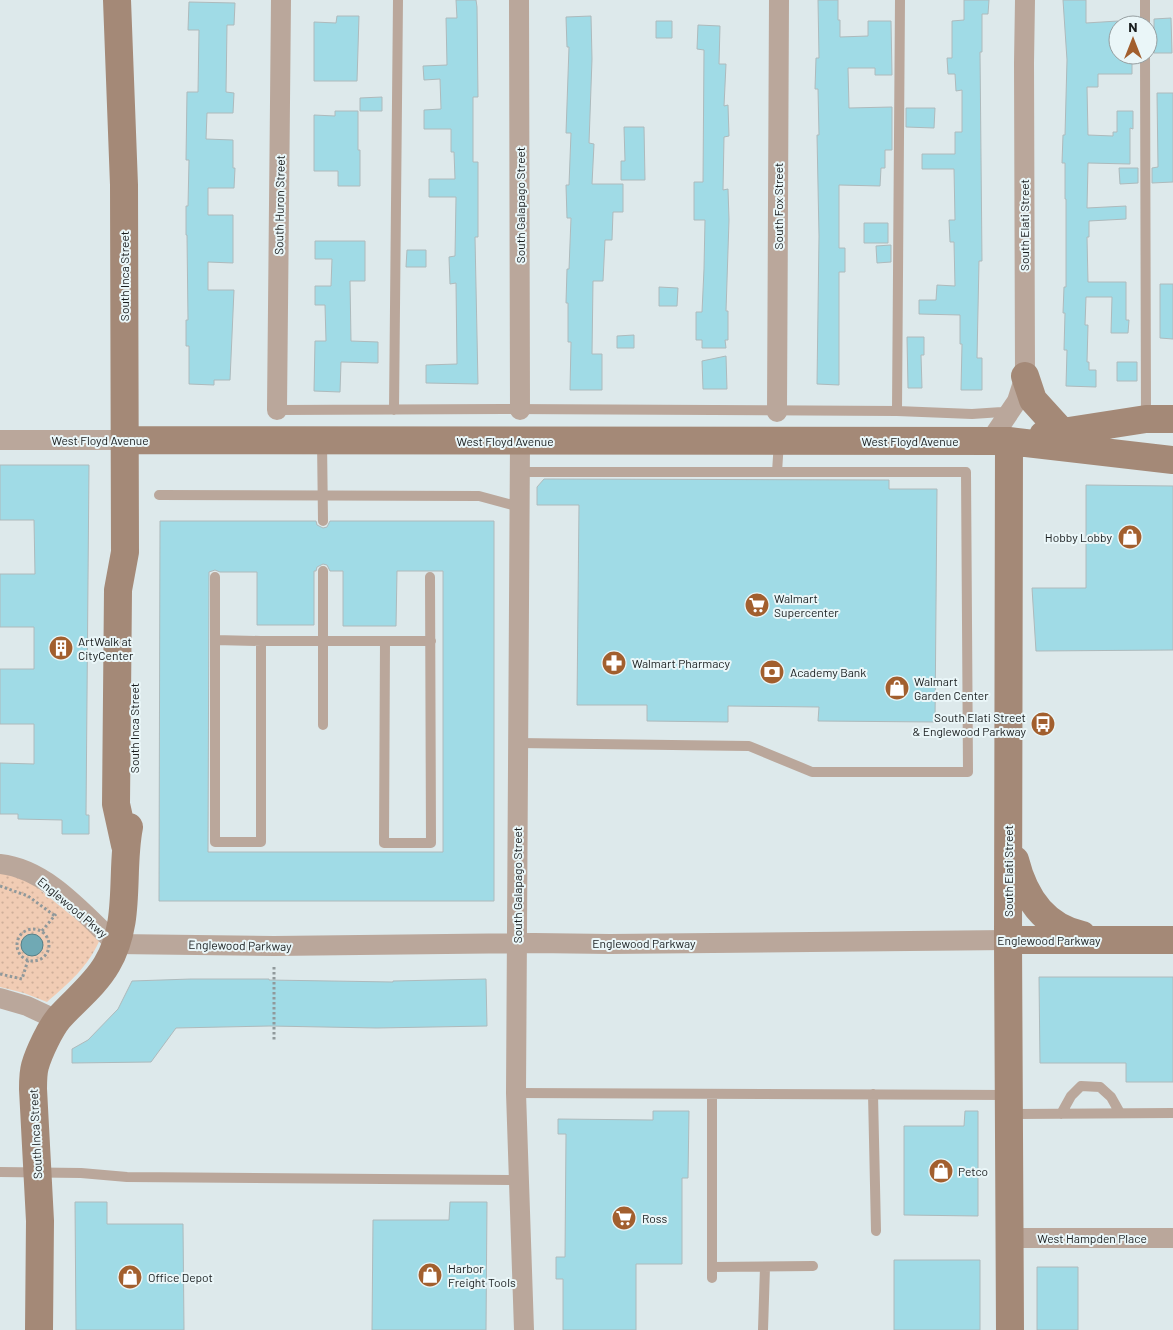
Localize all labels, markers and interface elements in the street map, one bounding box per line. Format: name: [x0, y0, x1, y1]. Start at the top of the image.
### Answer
north arrow: [1108, 15, 1158, 65]
text: N: [1128, 18, 1138, 35]
street label: South Galapago Street: [513, 147, 527, 263]
street label: South Huron Street: [271, 155, 287, 255]
street label: South Fox Street: [771, 163, 785, 249]
street label: South Elati Street: [1017, 179, 1031, 271]
street label: South Inca Street: [117, 231, 131, 321]
street label: West Floyd Avenue: [51, 433, 149, 447]
street label: West Floyd Avenue: [456, 434, 554, 448]
street label: West Floyd Avenue: [861, 434, 959, 448]
shop icon: Hobby Lobby: [1117, 524, 1143, 550]
place label: Hobby Lobby: [1045, 530, 1112, 544]
place label: Walmart Supercenter: [774, 591, 839, 619]
supermarket icon: Walmart Supercenter: [744, 592, 770, 618]
place label: ArtWalk at CityCenter: [78, 634, 134, 662]
building icon: ArtWalk at CityCenter: [48, 635, 74, 661]
pharmacy icon: Walmart Pharmacy: [601, 650, 627, 676]
place label: Walmart Pharmacy: [632, 656, 731, 670]
bank icon: Academy Bank: [759, 659, 785, 685]
place label: Academy Bank: [790, 665, 866, 679]
place label: Walmart Garden Center: [914, 674, 989, 702]
shop icon: Walmart Garden Center: [884, 675, 910, 701]
street label: South Inca Street: [127, 683, 141, 773]
place label: South Elati Street & Englewood Parkway: [912, 710, 1026, 738]
bus stop icon: South Elati Street & Englewood Parkway: [1030, 711, 1056, 737]
street label: South Elati Street: [1001, 825, 1015, 917]
street label: South Galapago Street: [510, 827, 524, 943]
street label: Englewood Pkwy: [35, 874, 111, 941]
street label: Englewood Parkway: [997, 933, 1101, 947]
street label: Englewood Parkway: [592, 936, 696, 950]
street label: Englewood Parkway: [188, 937, 292, 953]
street label: South Inca Street: [26, 1089, 44, 1179]
shop icon: Petco: [928, 1158, 954, 1184]
place label: Petco: [958, 1164, 988, 1178]
supermarket icon: Ross: [611, 1205, 637, 1231]
place label: Ross: [642, 1211, 667, 1225]
street label: West Hampden Place: [1037, 1231, 1147, 1245]
place label: Harbor Freight Tools: [448, 1261, 516, 1289]
shop icon: Harbor Freight Tools: [417, 1262, 443, 1288]
shop icon: Office Depot: [117, 1264, 143, 1290]
place label: Office Depot: [148, 1270, 213, 1284]

